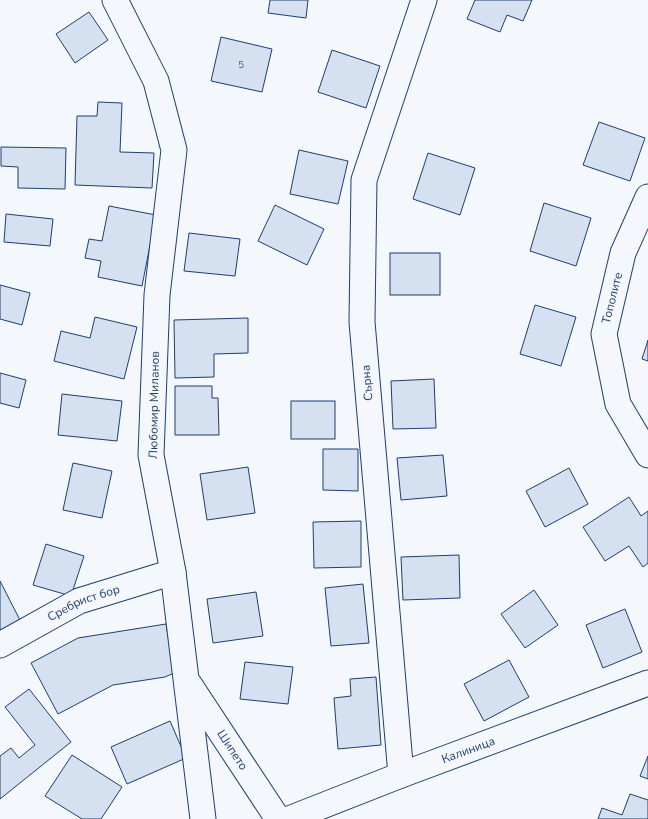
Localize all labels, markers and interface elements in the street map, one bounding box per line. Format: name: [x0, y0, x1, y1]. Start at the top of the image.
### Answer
house number: 5: [238, 58, 244, 72]
street label: Тополите: [598, 271, 626, 325]
street label: Любомир Миланов: [145, 351, 163, 459]
street label: Сърна: [357, 364, 377, 402]
street label: Сребрист бор: [44, 581, 122, 625]
street label: Шипето: [213, 727, 252, 773]
street label: Калиница: [439, 733, 497, 767]

